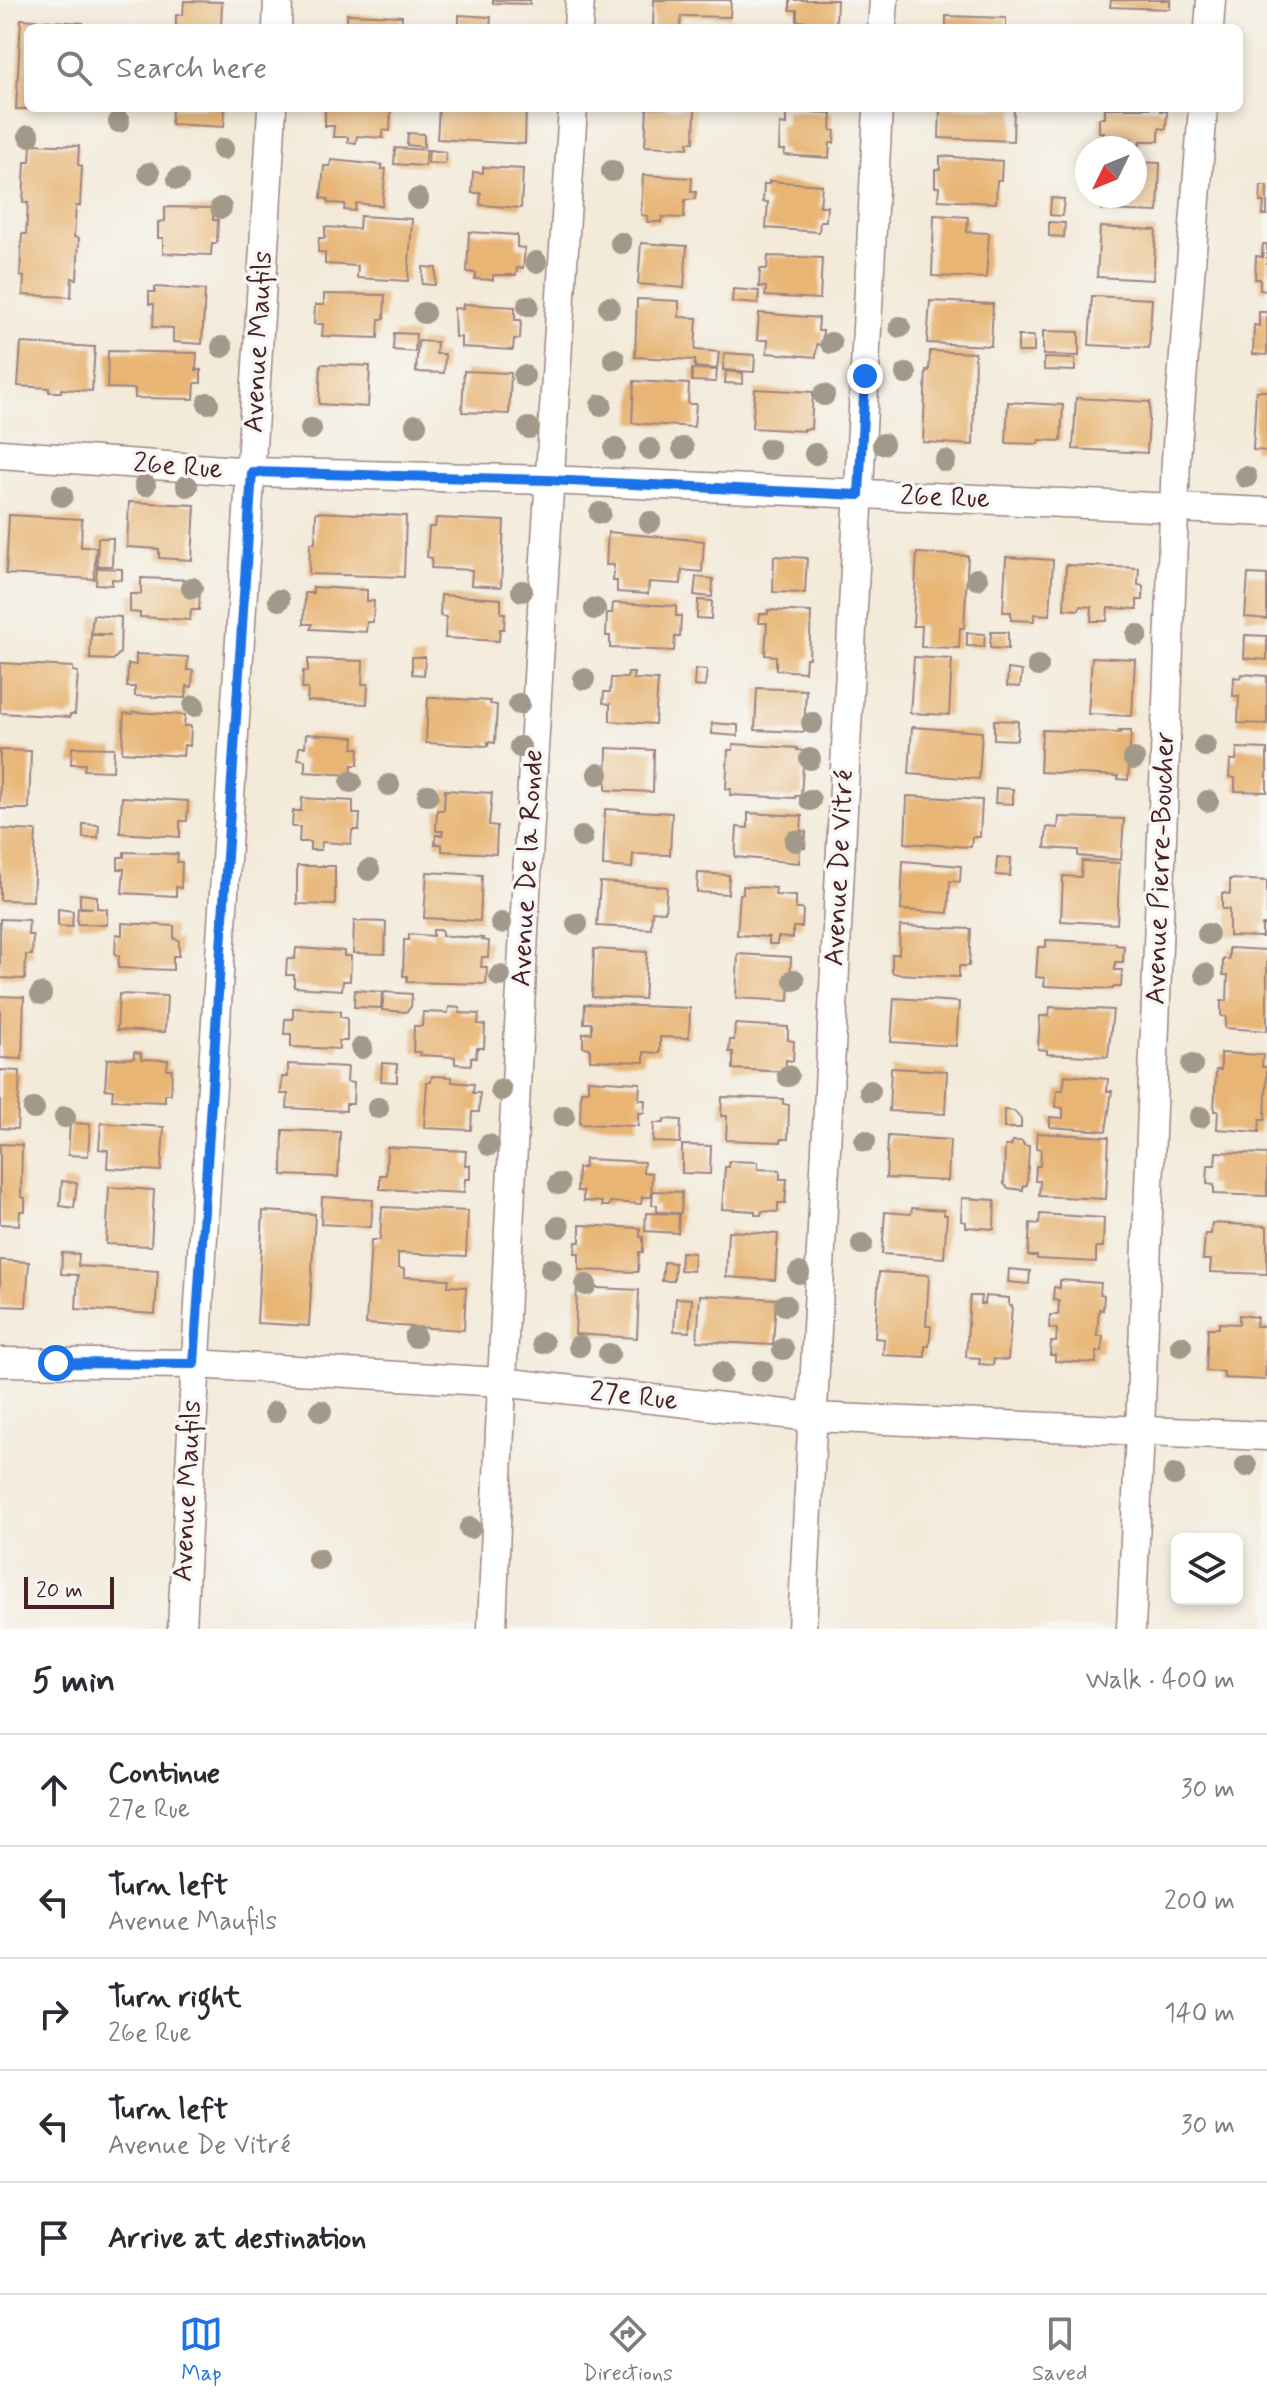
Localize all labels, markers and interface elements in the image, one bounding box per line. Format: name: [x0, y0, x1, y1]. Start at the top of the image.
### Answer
search box: [24, 24, 1243, 112]
icon: search: [52, 46, 96, 90]
text: Search here: [116, 49, 267, 88]
north arrow: [1075, 136, 1147, 208]
street label: Avenue Maufils: [236, 250, 282, 434]
route end: [847, 358, 883, 394]
street label: 26e Rue: [132, 445, 224, 489]
street label: 26e Rue: [899, 478, 991, 518]
street label: Avenue Pierre-Boucher: [1138, 731, 1184, 1005]
street label: Avenue De la Ronde: [503, 748, 553, 988]
street label: Avenue De Vitré: [816, 769, 864, 967]
route start: [38, 1345, 74, 1381]
street label: 27e Rue: [588, 1374, 680, 1420]
street label: Avenue Maufils: [165, 1399, 211, 1583]
map controls: [1171, 1533, 1243, 1605]
button: layers: [1171, 1533, 1243, 1605]
scale bar: [24, 1573, 114, 1609]
text: 20 m: [36, 1577, 83, 1605]
text: 5 min: [32, 1659, 115, 1704]
text: Walk · 400 m: [1085, 1664, 1235, 1698]
text: Continue: [108, 1754, 220, 1793]
icon: ahead: [32, 1768, 76, 1812]
text: 30 m: [1181, 1773, 1235, 1807]
text: 27e Rue: [108, 1793, 190, 1827]
text: Turn left: [108, 1866, 228, 1905]
icon: left: [32, 1880, 76, 1924]
text: 200 m: [1164, 1885, 1235, 1919]
text: Avenue Maufils: [108, 1905, 277, 1939]
text: Turn right: [108, 1978, 241, 2017]
icon: right: [32, 1992, 76, 2036]
text: 140 m: [1164, 1997, 1235, 2031]
text: 26e Rue: [108, 2017, 191, 2051]
text: Turn left: [108, 2090, 228, 2129]
icon: left: [32, 2104, 76, 2148]
text: 30 m: [1181, 2109, 1235, 2143]
text: Avenue De Vitré: [108, 2129, 291, 2163]
icon: arrive: [32, 2216, 76, 2260]
text: Arrive at destination: [108, 2219, 366, 2258]
tab: Map: [179, 2312, 223, 2388]
tab: Directions: [582, 2312, 673, 2388]
tab: Saved: [1032, 2312, 1087, 2388]

